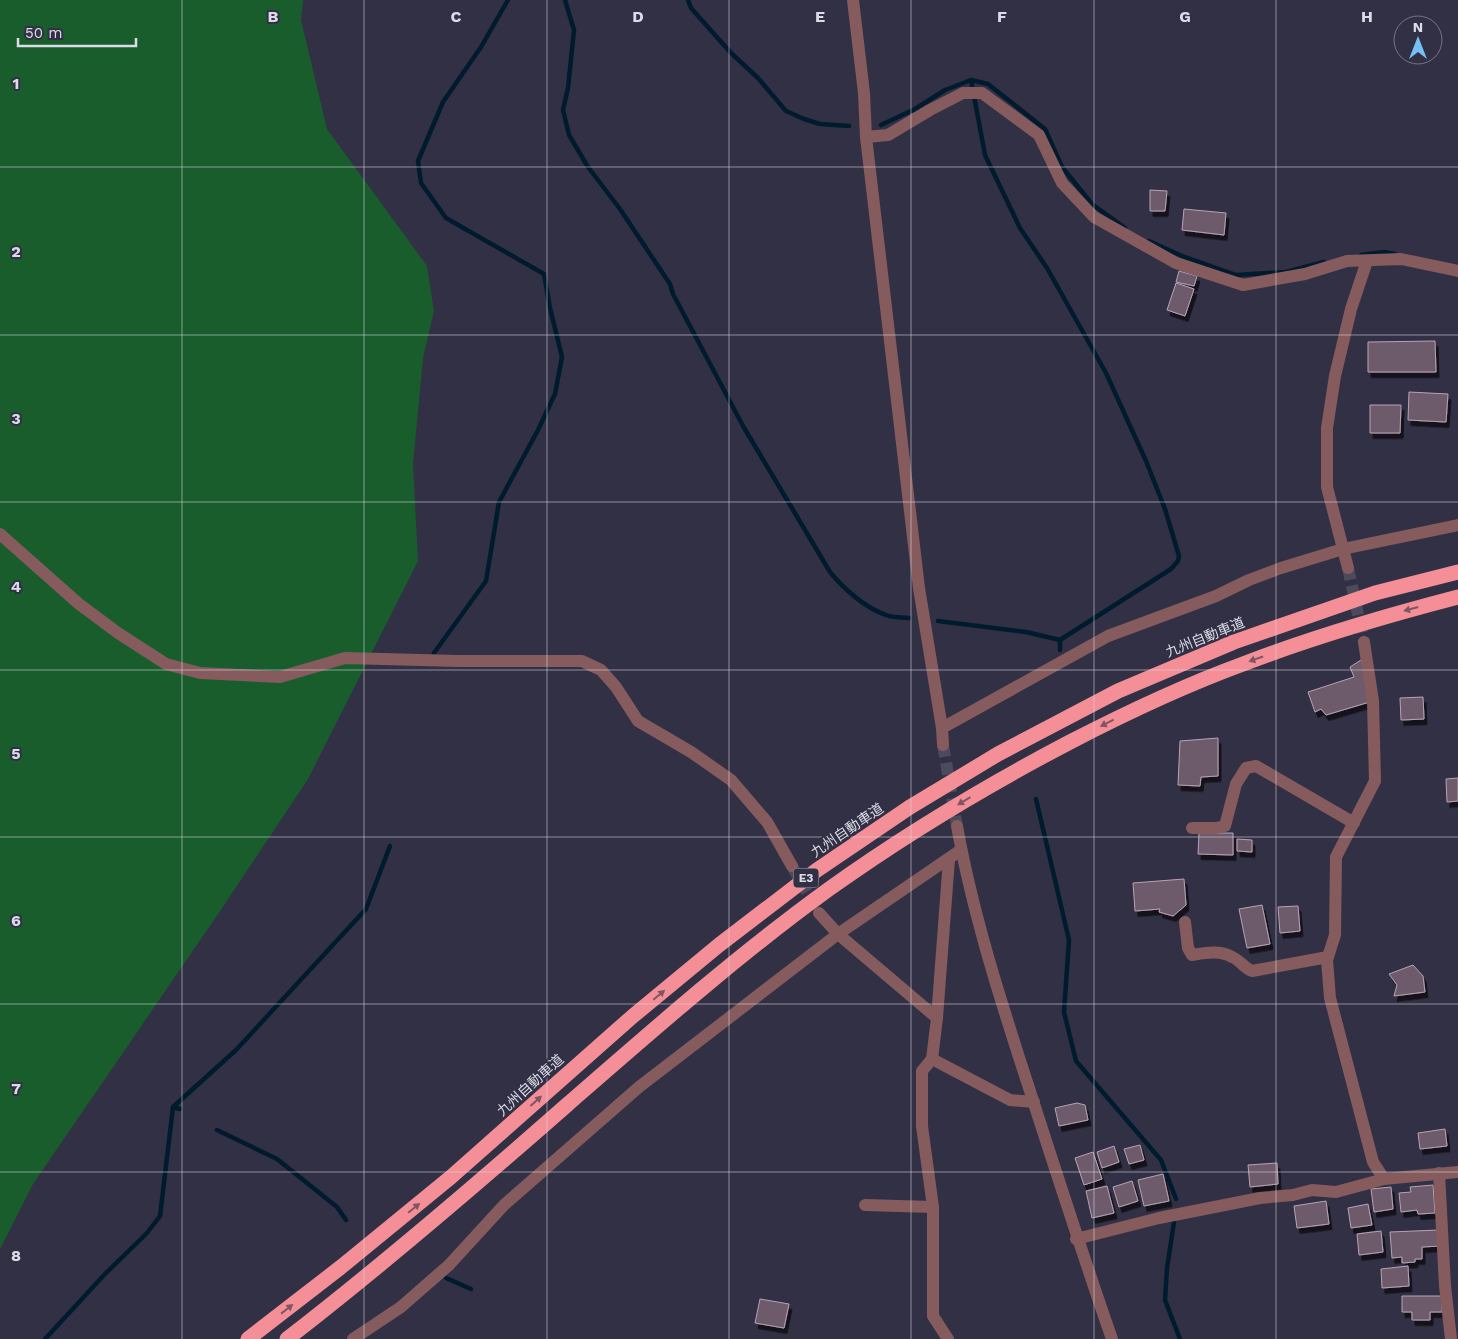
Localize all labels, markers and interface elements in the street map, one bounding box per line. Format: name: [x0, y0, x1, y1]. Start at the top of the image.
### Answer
text: B: [268, 7, 279, 26]
text: C: [451, 7, 462, 26]
text: D: [632, 7, 644, 26]
text: E: [815, 7, 825, 26]
text: F: [997, 7, 1007, 26]
text: G: [1179, 7, 1191, 26]
text: H: [1361, 7, 1373, 26]
scale bar: [18, 15, 135, 47]
north arrow: [1393, 15, 1443, 65]
text: N: [1413, 19, 1423, 35]
text: 50 m: [25, 24, 62, 42]
text: 1: [13, 74, 19, 93]
text: 2: [11, 242, 21, 261]
text: 3: [11, 409, 21, 428]
text: 4: [11, 577, 21, 596]
one-way arrow: [1403, 606, 1418, 614]
street label: 九州自動車道: [1163, 614, 1247, 660]
one-way arrow: [1249, 656, 1264, 663]
one-way arrow: [1100, 719, 1114, 727]
text: 5: [11, 744, 21, 763]
one-way arrow: [958, 796, 971, 805]
street label: 九州自動車道: [808, 800, 886, 860]
road number: E3: [794, 868, 818, 888]
text: 6: [11, 911, 21, 930]
one-way arrow: [652, 989, 665, 1000]
street label: 九州自動車道: [493, 1051, 567, 1119]
text: 7: [11, 1079, 21, 1098]
one-way arrow: [530, 1096, 543, 1107]
one-way arrow: [407, 1202, 420, 1213]
text: 8: [11, 1246, 21, 1265]
one-way arrow: [280, 1304, 293, 1315]

